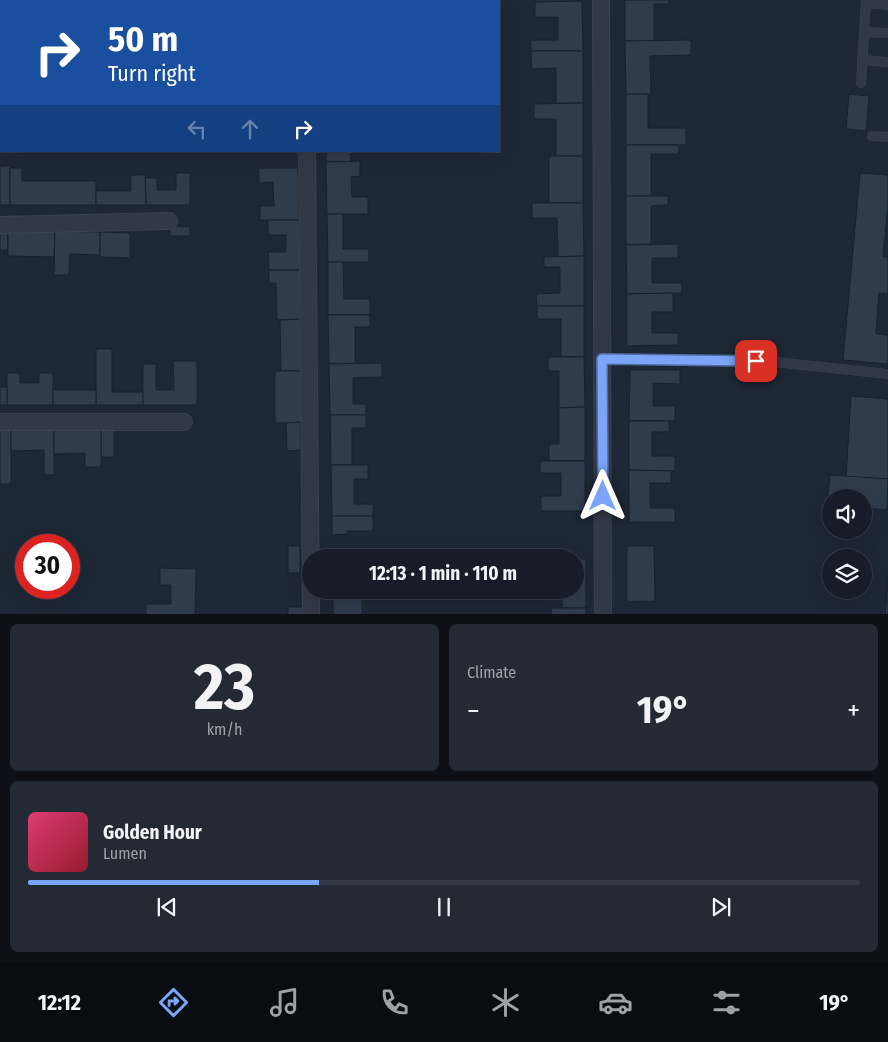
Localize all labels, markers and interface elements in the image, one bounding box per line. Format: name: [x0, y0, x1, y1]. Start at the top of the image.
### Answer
text: 50 m: [108, 18, 178, 60]
icon: right: [25, 20, 90, 85]
text: Turn right: [108, 60, 196, 87]
icon: left: [183, 115, 211, 143]
icon: ahead: [236, 115, 264, 143]
icon: right: [289, 115, 317, 143]
pin: [735, 340, 777, 382]
icon: arrive: [742, 347, 770, 375]
position arrow: [576, 469, 628, 521]
map controls: [822, 489, 872, 599]
button: sound: [822, 489, 872, 539]
speed limit sign: 30: [15, 534, 80, 599]
button: layers: [822, 549, 872, 599]
text: 12:13 · 1 min · 110 m: [369, 562, 517, 585]
text: 23: [194, 648, 255, 726]
text: Climate: [467, 663, 516, 682]
text: 19°: [637, 687, 690, 733]
text: −: [467, 694, 480, 727]
text: +: [847, 694, 860, 727]
text: km/h: [207, 720, 242, 739]
text: Golden Hour: [103, 821, 202, 844]
text: Lumen: [103, 844, 147, 863]
icon: previous: [153, 893, 181, 921]
icon: pause: [430, 893, 458, 921]
icon: next: [707, 893, 735, 921]
icon: directions: [156, 985, 191, 1020]
icon: music: [267, 985, 302, 1020]
icon: phone: [377, 985, 412, 1020]
icon: climate: [488, 985, 523, 1020]
icon: car: [598, 985, 633, 1020]
icon: filters: [709, 985, 744, 1020]
text: 12:12: [38, 989, 81, 1016]
text: 19°: [819, 989, 850, 1016]

